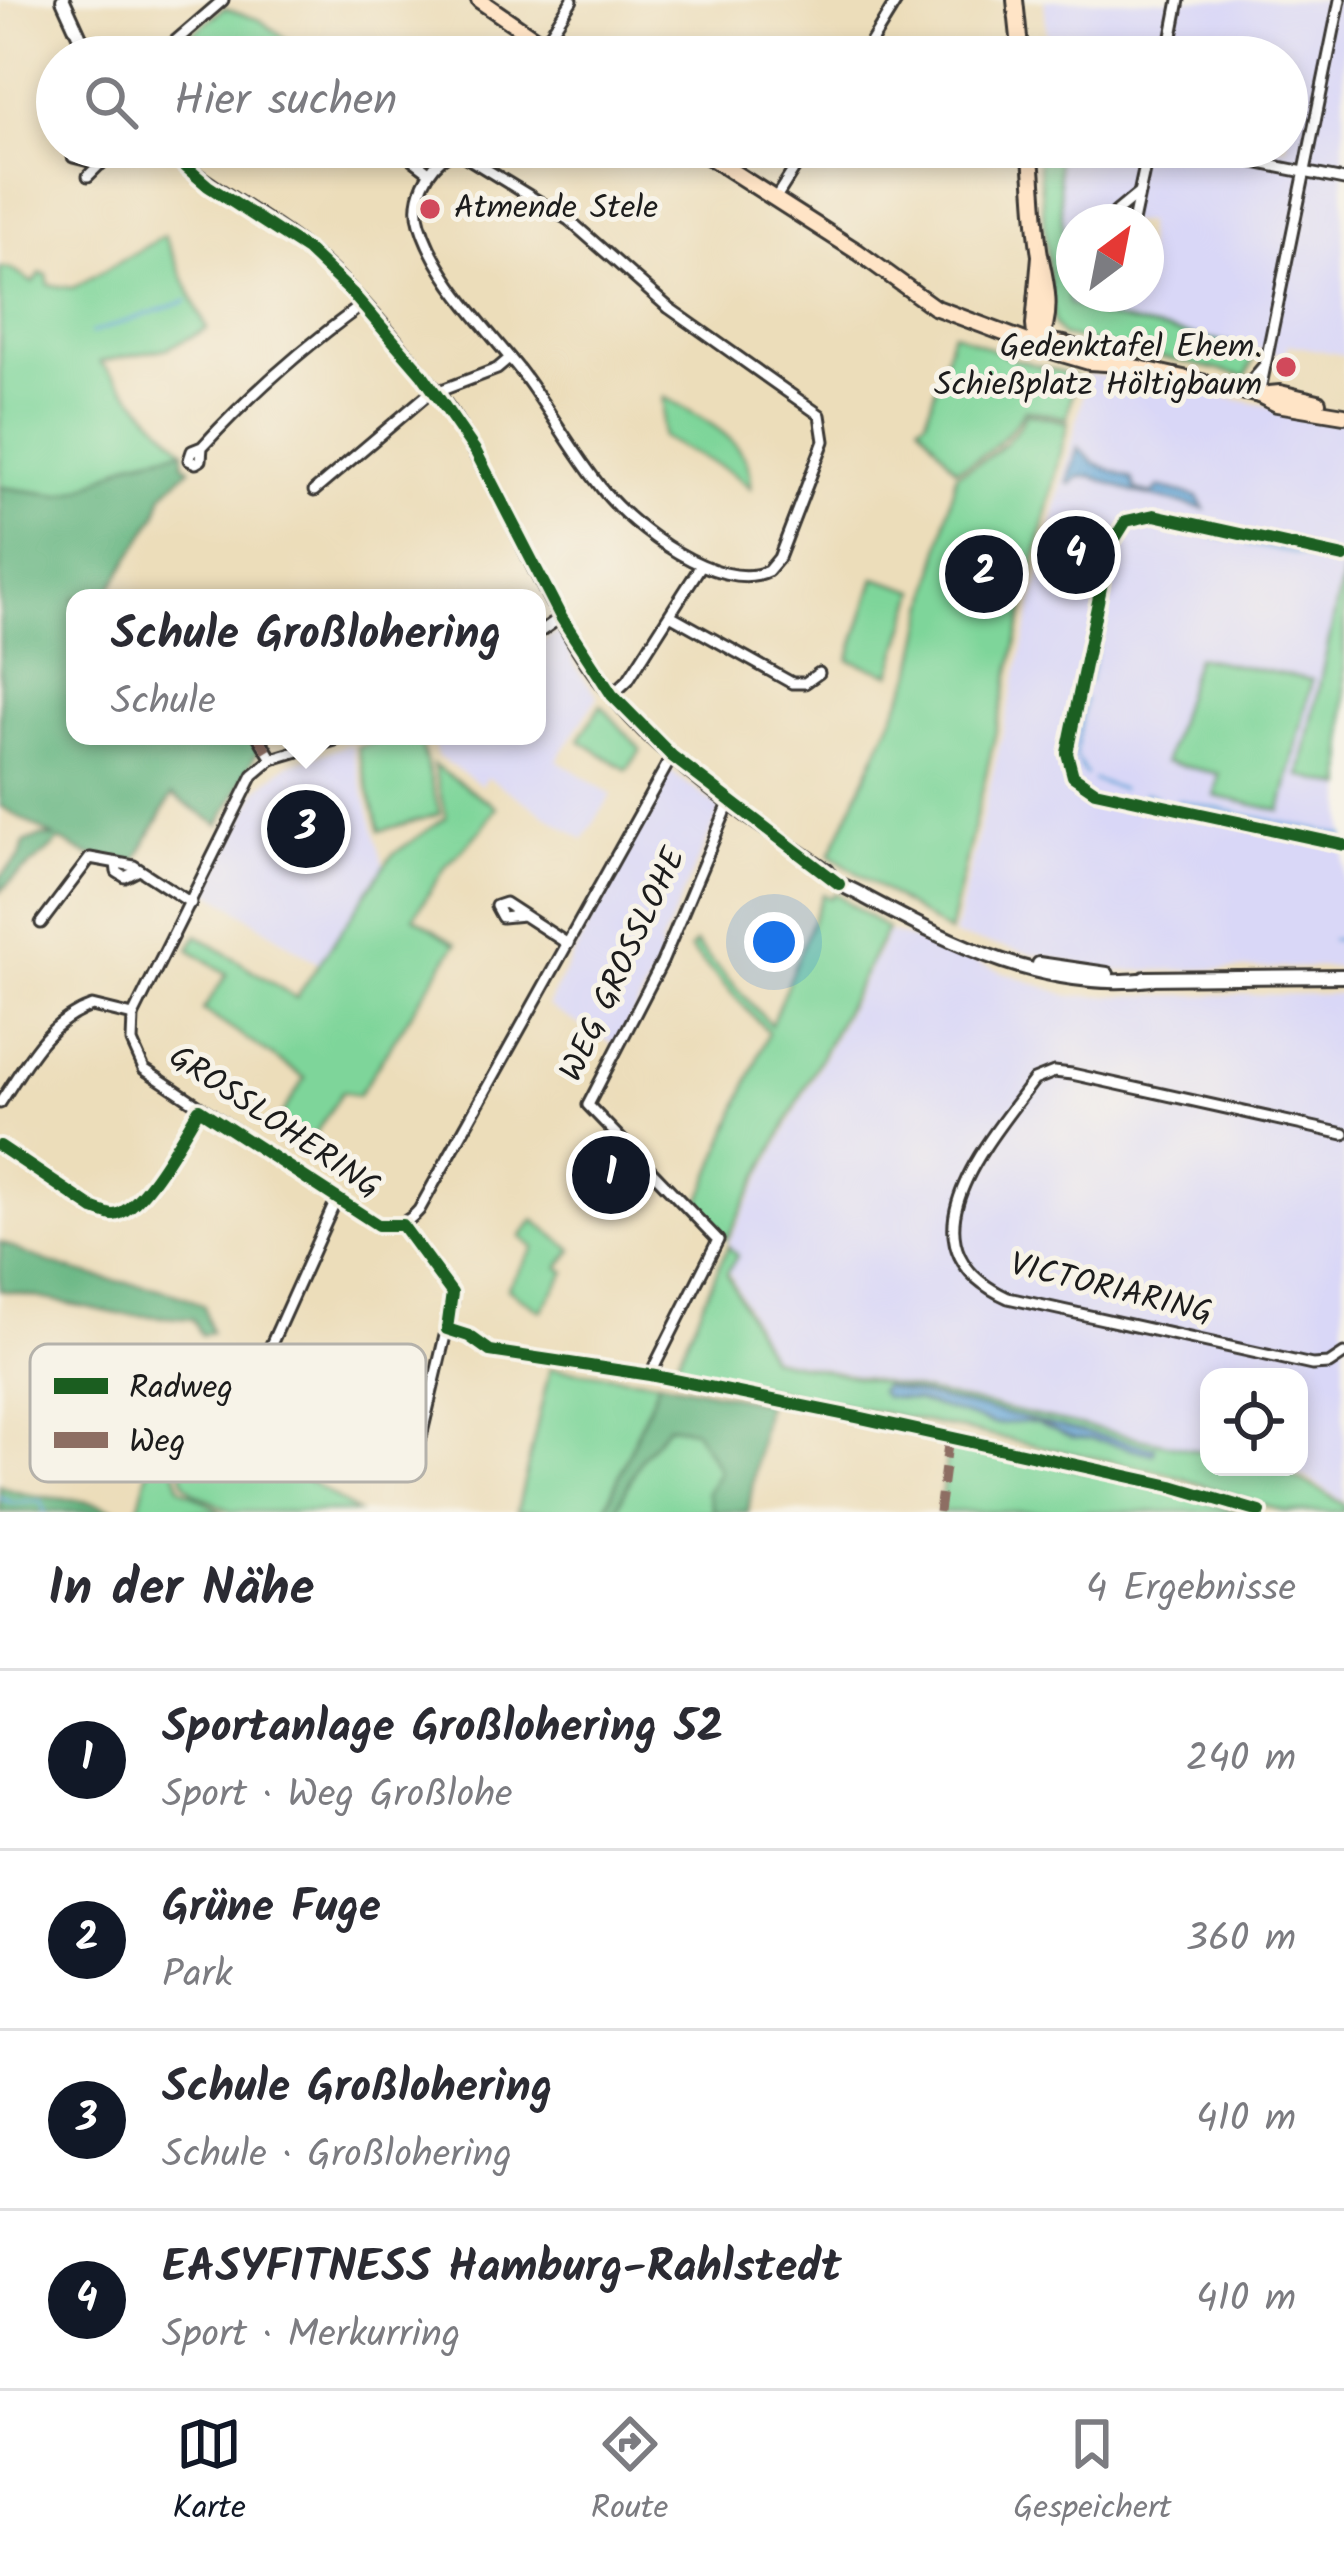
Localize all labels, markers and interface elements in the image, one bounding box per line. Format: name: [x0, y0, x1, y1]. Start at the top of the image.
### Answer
search box: [36, 36, 1308, 168]
text: Hier suchen: [174, 66, 397, 138]
icon: search: [78, 69, 144, 135]
place label: Atmende Stele: [454, 183, 658, 236]
marker: Atmende Stele: [417, 196, 443, 222]
north arrow: [1056, 204, 1164, 312]
place label: Gedenktafel Ehem. Schießplatz Höltigbaum: [934, 322, 1262, 413]
marker: Gedenktafel Ehem. Schießplatz Höltigbaum: [1273, 354, 1299, 380]
pin: 4: [1037, 510, 1115, 600]
pin: 2: [945, 529, 1023, 619]
popup: [66, 589, 546, 745]
text: Schule Großlohering: [111, 600, 501, 672]
text: Schule: [111, 672, 216, 734]
pin: 3: [267, 784, 345, 874]
street label: WEG GROSSLOHE: [547, 839, 702, 1091]
your location: [744, 912, 804, 972]
street label: GROSSLOHERING: [157, 1032, 391, 1214]
pin: 1: [572, 1130, 650, 1220]
street label: VICTORIARING: [1004, 1239, 1218, 1341]
legend: [30, 1344, 426, 1482]
text: Radweg: [129, 1363, 233, 1416]
map controls: [1200, 1368, 1308, 1476]
button: locate: [1200, 1368, 1308, 1476]
text: Weg: [129, 1417, 185, 1470]
text: In der Nähe: [48, 1550, 314, 1631]
text: 4 Ergebnisse: [1086, 1559, 1296, 1621]
text: Sportanlage Großlohering 52: [162, 1693, 723, 1765]
text: 1: [81, 1729, 93, 1791]
text: 240 m: [1186, 1729, 1296, 1791]
text: Sport · Weg Großlohe: [162, 1765, 513, 1827]
text: Grüne Fuge: [162, 1873, 381, 1945]
text: 2: [76, 1909, 98, 1971]
text: 360 m: [1186, 1909, 1296, 1971]
text: Park: [162, 1945, 233, 2007]
text: Schule Großlohering: [162, 2053, 552, 2125]
text: 3: [76, 2089, 98, 2151]
text: 410 m: [1196, 2089, 1296, 2151]
text: Schule · Großlohering: [162, 2125, 512, 2187]
text: EASYFITNESS Hamburg-Rahlstedt: [162, 2233, 842, 2305]
text: 4: [76, 2269, 98, 2331]
text: 410 m: [1196, 2269, 1296, 2331]
text: Sport · Merkurring: [162, 2305, 460, 2367]
tab: Karte: [172, 2411, 246, 2536]
tab: Route: [591, 2411, 668, 2536]
tab: Gespeichert: [1013, 2411, 1172, 2536]

